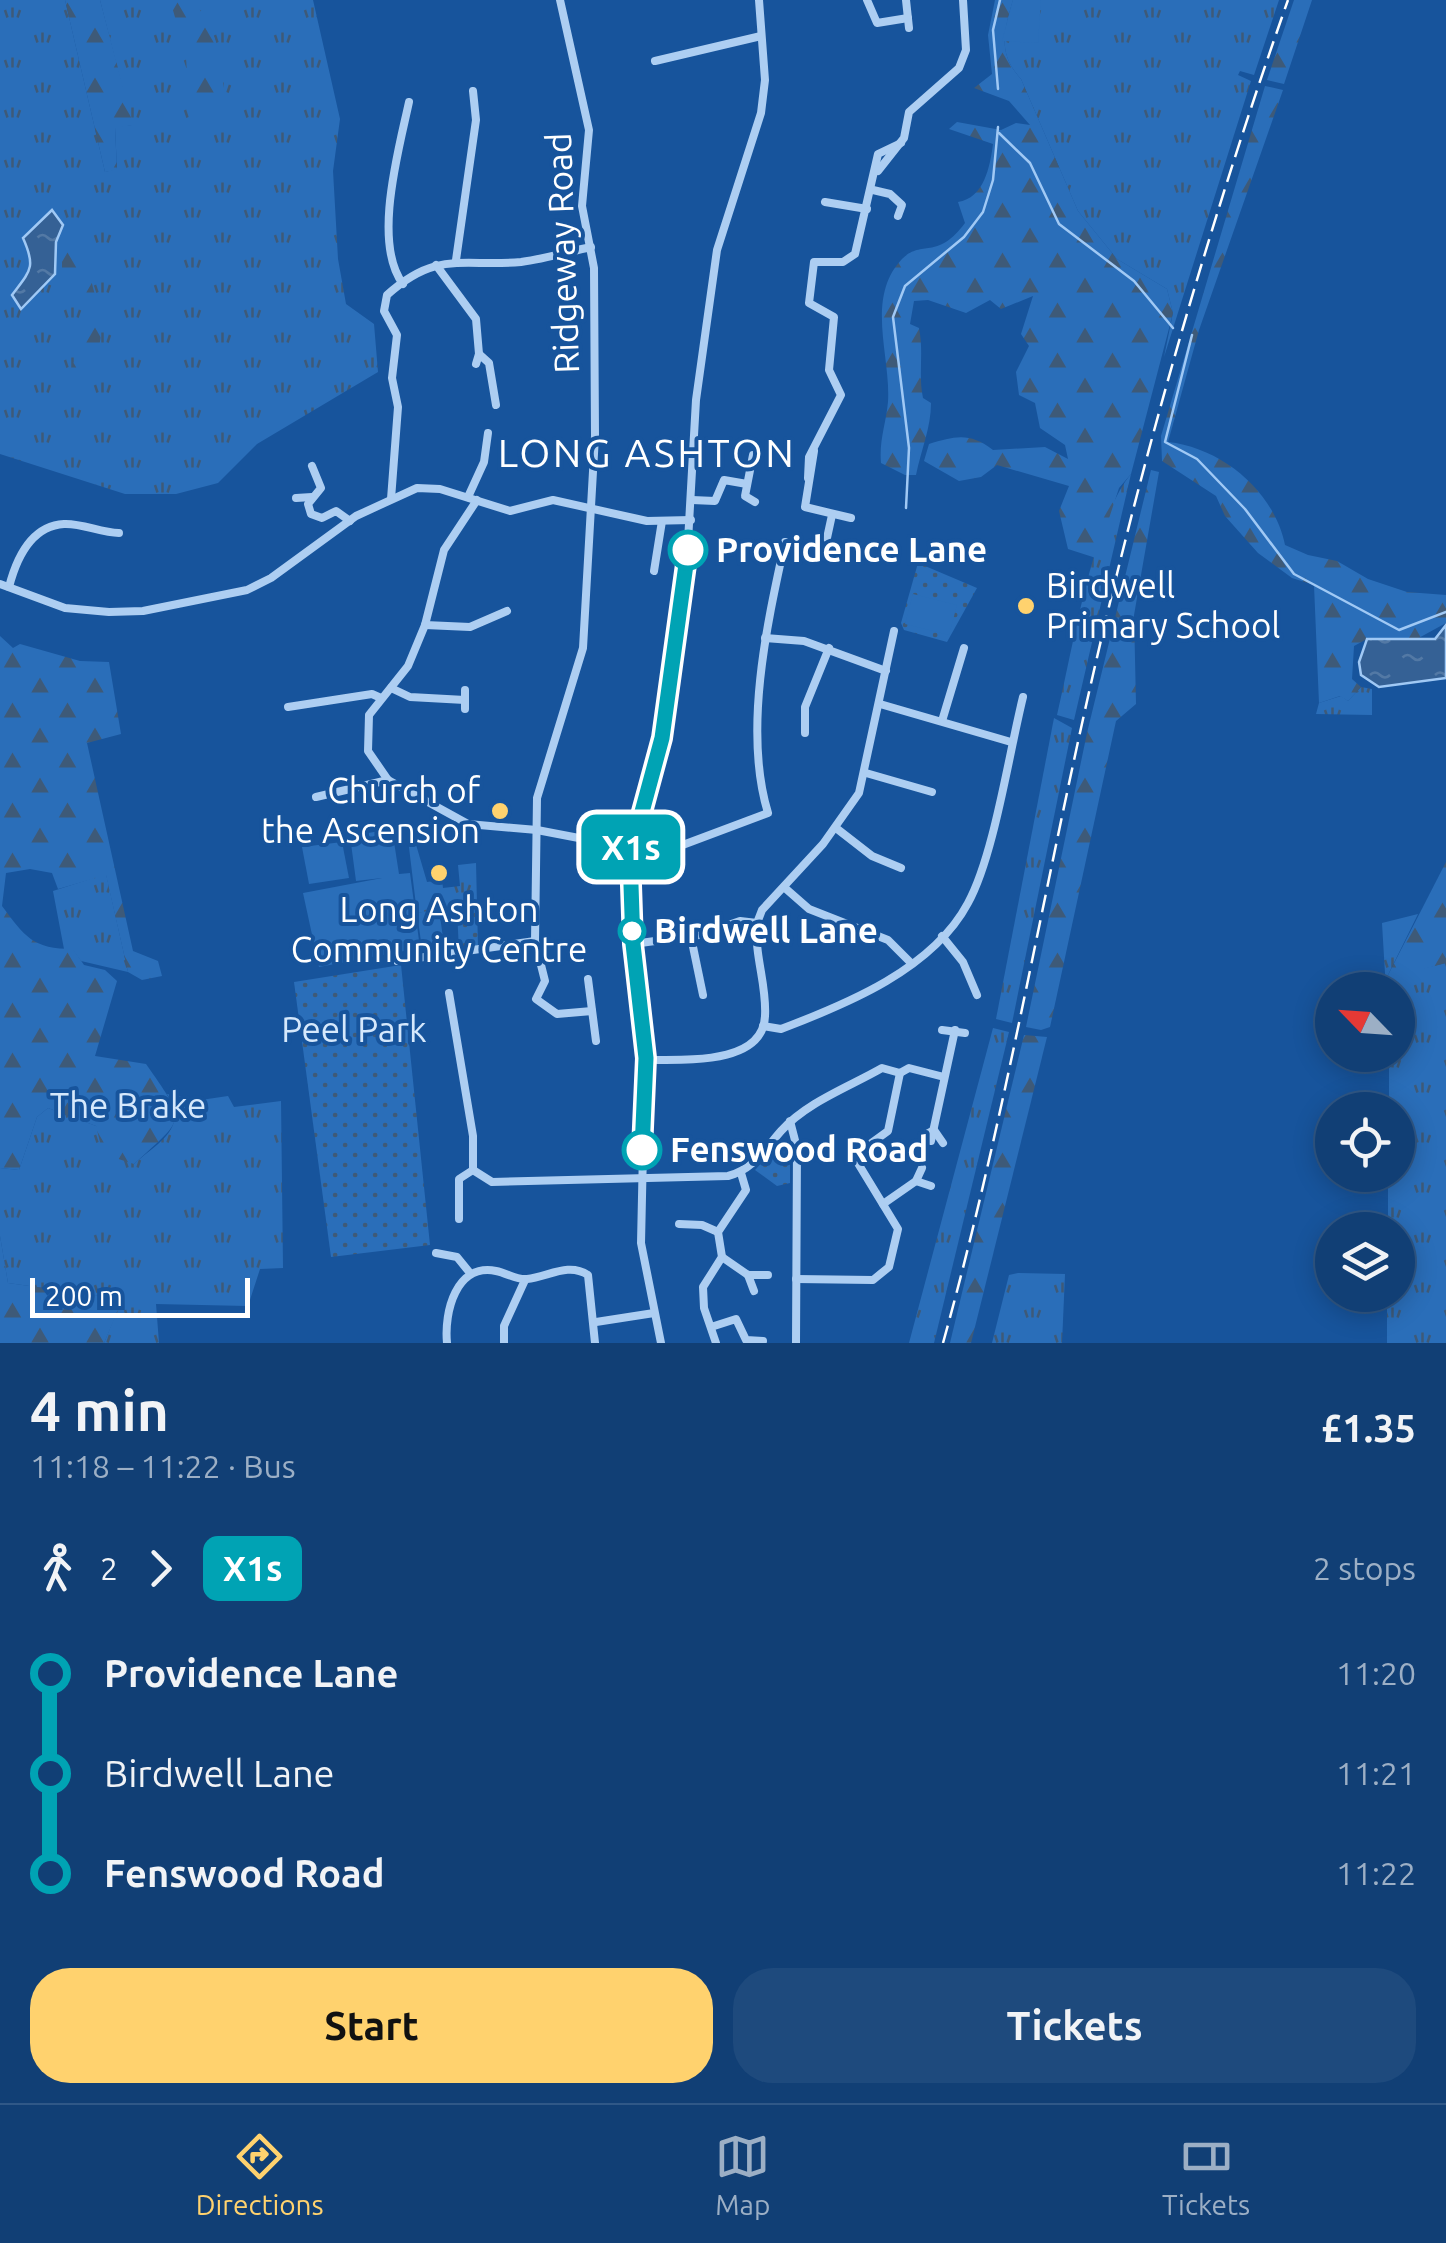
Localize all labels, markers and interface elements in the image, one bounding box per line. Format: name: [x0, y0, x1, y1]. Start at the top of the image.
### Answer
street label: Ridgeway Road: [538, 132, 586, 374]
district label: LONG ASHTON: [498, 430, 796, 475]
place label: Providence Lane: [716, 529, 987, 569]
marker: Providence Lane: [669, 531, 707, 569]
place label: Birdwell Primary School: [1046, 565, 1281, 645]
marker: Birdwell Primary School: [1015, 595, 1037, 617]
place label: Church of the Ascension: [261, 770, 481, 850]
marker: Church of the Ascension: [489, 800, 511, 822]
line badge: X1s: [574, 814, 688, 880]
text: X1s: [601, 827, 661, 867]
marker: Long Ashton Community Centre: [428, 862, 450, 884]
place label: Long Ashton Community Centre: [291, 889, 587, 969]
place label: Birdwell Lane: [654, 910, 878, 950]
marker: Birdwell Lane: [619, 918, 645, 944]
north arrow: [1315, 972, 1415, 1072]
map controls: [1315, 972, 1415, 1312]
park label: Peel Park: [281, 1009, 427, 1049]
park label: The Brake: [50, 1085, 206, 1125]
button: locate: [1315, 1092, 1415, 1192]
place label: Fenswood Road: [670, 1129, 928, 1169]
marker: Fenswood Road: [623, 1131, 661, 1169]
button: layers: [1315, 1212, 1415, 1312]
scale bar: [30, 1273, 250, 1318]
text: 200 m: [45, 1280, 123, 1311]
text: 4 min: [30, 1380, 169, 1441]
text: £1.35: [1321, 1407, 1416, 1449]
text: 11:18 – 11:22 · Bus: [30, 1448, 296, 1484]
icon: walk: [30, 1541, 85, 1596]
icon: forward: [133, 1541, 188, 1596]
text: X1s: [223, 1548, 282, 1588]
text: 2: [100, 1550, 118, 1586]
text: 2 stops: [1313, 1550, 1416, 1586]
text: Providence Lane: [104, 1652, 398, 1694]
text: 11:20: [1336, 1655, 1416, 1691]
text: Birdwell Lane: [104, 1752, 335, 1794]
text: 11:21: [1336, 1755, 1416, 1791]
text: Fenswood Road: [104, 1852, 384, 1894]
text: 11:22: [1336, 1855, 1416, 1891]
button: Start: [30, 1968, 713, 2083]
button: Tickets: [733, 1968, 1416, 2083]
tab: Directions: [196, 2129, 324, 2220]
tab: Map: [715, 2129, 770, 2220]
tab: Tickets: [1162, 2129, 1250, 2220]

